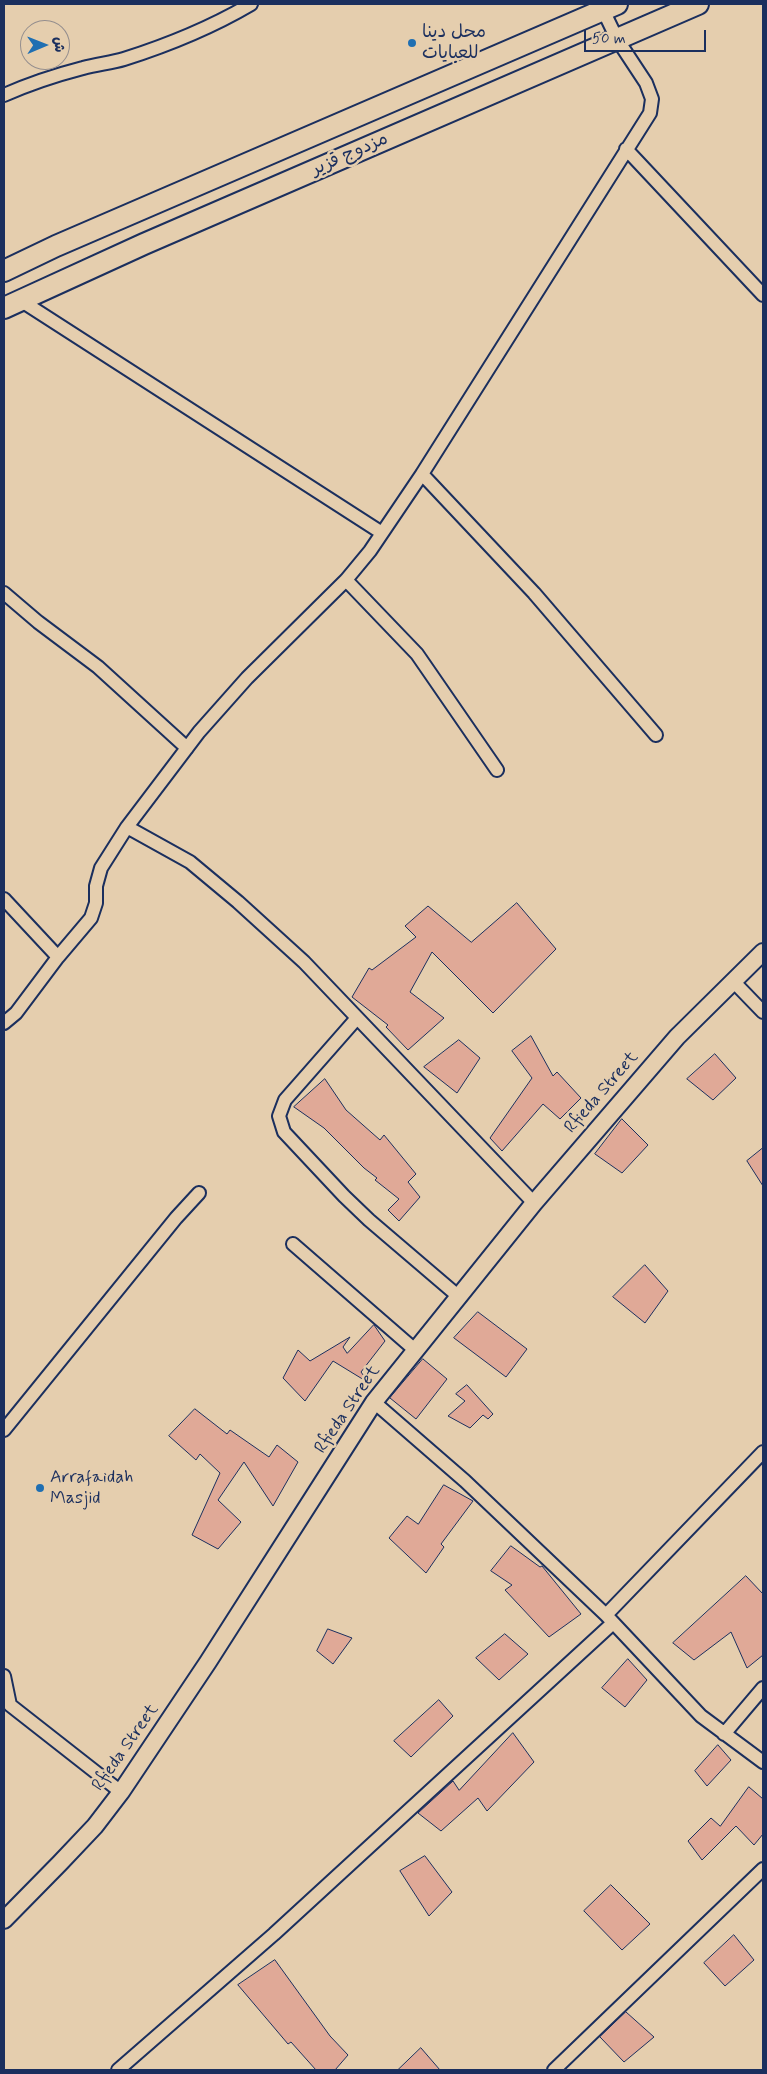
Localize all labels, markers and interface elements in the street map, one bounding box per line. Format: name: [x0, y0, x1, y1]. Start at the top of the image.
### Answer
north arrow: [20, 20, 70, 70]
scale bar: [587, 20, 710, 52]
place label: محل دينا للعبايات: [422, 22, 486, 64]
text: 50 m: [592, 29, 626, 49]
text: ش: [50, 37, 68, 53]
marker: محل دينا للعبايات: [406, 37, 418, 49]
street label: مزدوج قزير: [308, 129, 392, 181]
street label: Rfieda Street: [561, 1048, 643, 1138]
street label: Rfieda Street: [311, 1362, 385, 1458]
place label: Arrafaidah Masjid: [50, 1467, 133, 1510]
marker: Arrafaidah Masjid: [34, 1482, 46, 1494]
street label: Rfieda Street: [88, 1700, 164, 1796]

